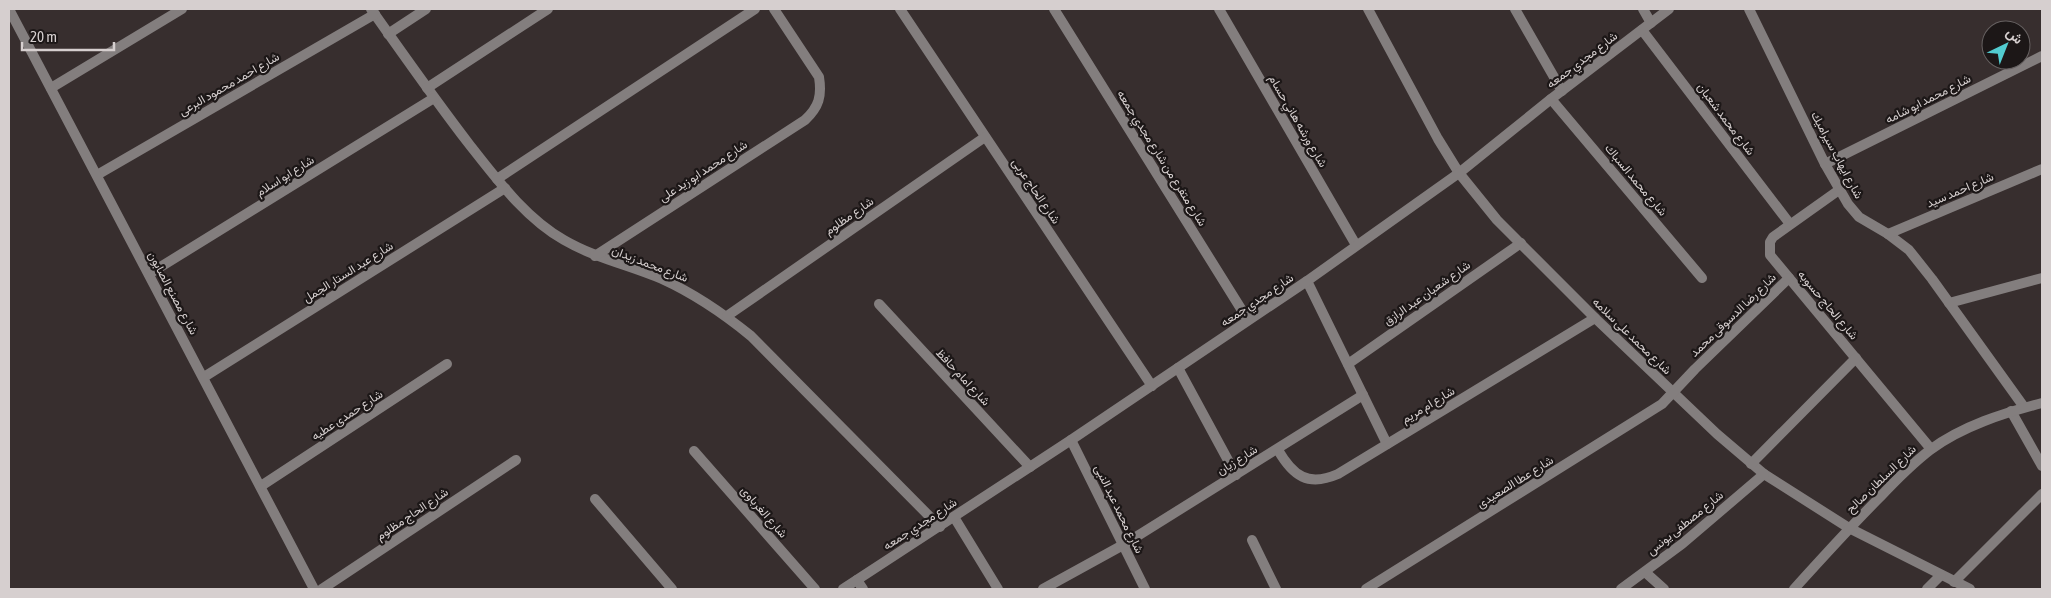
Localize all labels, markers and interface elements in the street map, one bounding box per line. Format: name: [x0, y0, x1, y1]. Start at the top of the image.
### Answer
scale bar: [22, 20, 115, 52]
north arrow: [1981, 20, 2031, 70]
text: ش: [2003, 24, 2027, 48]
text: 20 m: [30, 28, 57, 45]
street label: شارع مجدي جمعه: [1544, 29, 1622, 94]
street label: شارع احمد محمود البرعى: [176, 49, 283, 120]
street label: شارع محمد ابو شامه: [1883, 71, 1974, 128]
street label: شارع ورشه هاني حسام: [1263, 72, 1330, 171]
street label: شارع محمد شعبان: [1693, 80, 1758, 159]
street label: شارع متفرع من شارع مجدي جمعه: [1112, 87, 1210, 230]
street label: شارع ايهاب سيراميك: [1806, 109, 1866, 202]
street label: شارع محمد ابو زيد على: [656, 137, 751, 206]
street label: شارع محمد السباك: [1600, 141, 1670, 220]
street label: شارع ابو اسلام: [253, 153, 318, 201]
street label: شارع الحاج عربى: [1007, 156, 1063, 228]
street label: شارع احمد سيد: [1924, 170, 1997, 212]
street label: شارع مظلوم: [822, 194, 877, 240]
street label: شارع عبد الستار الجمل: [300, 239, 397, 307]
street label: شارع محمد زيدان: [609, 243, 690, 287]
street label: شارع مصنع الصابون: [143, 249, 201, 338]
street label: شارع شعبان عبد الرازق: [1381, 258, 1474, 330]
street label: شارع الحاج حسوبه: [1793, 267, 1861, 344]
street label: شارع مجدي جمعه: [1218, 270, 1298, 332]
street label: شارع رضا الدسوقى محمد: [1687, 270, 1780, 361]
street label: شارع محمد على سلامه: [1588, 295, 1674, 379]
street label: شارع امام حافظ: [932, 346, 993, 410]
street label: شارع ام مريم: [1399, 384, 1458, 428]
street label: شارع حمدى عطيه: [309, 387, 386, 445]
street label: شارع زيان: [1214, 442, 1261, 480]
street label: شارع السلطان صالح: [1843, 442, 1920, 517]
street label: شارع عطا الصعيدى: [1474, 453, 1557, 513]
street label: شارع محمد عبد النبى: [1090, 462, 1147, 557]
street label: شارع الغرباوى: [736, 483, 790, 542]
street label: شارع الحاج مظلوم: [373, 485, 452, 545]
street label: شارع مصطفى يونس: [1644, 488, 1727, 560]
street label: شارع مجدي جمعه: [881, 495, 961, 555]

